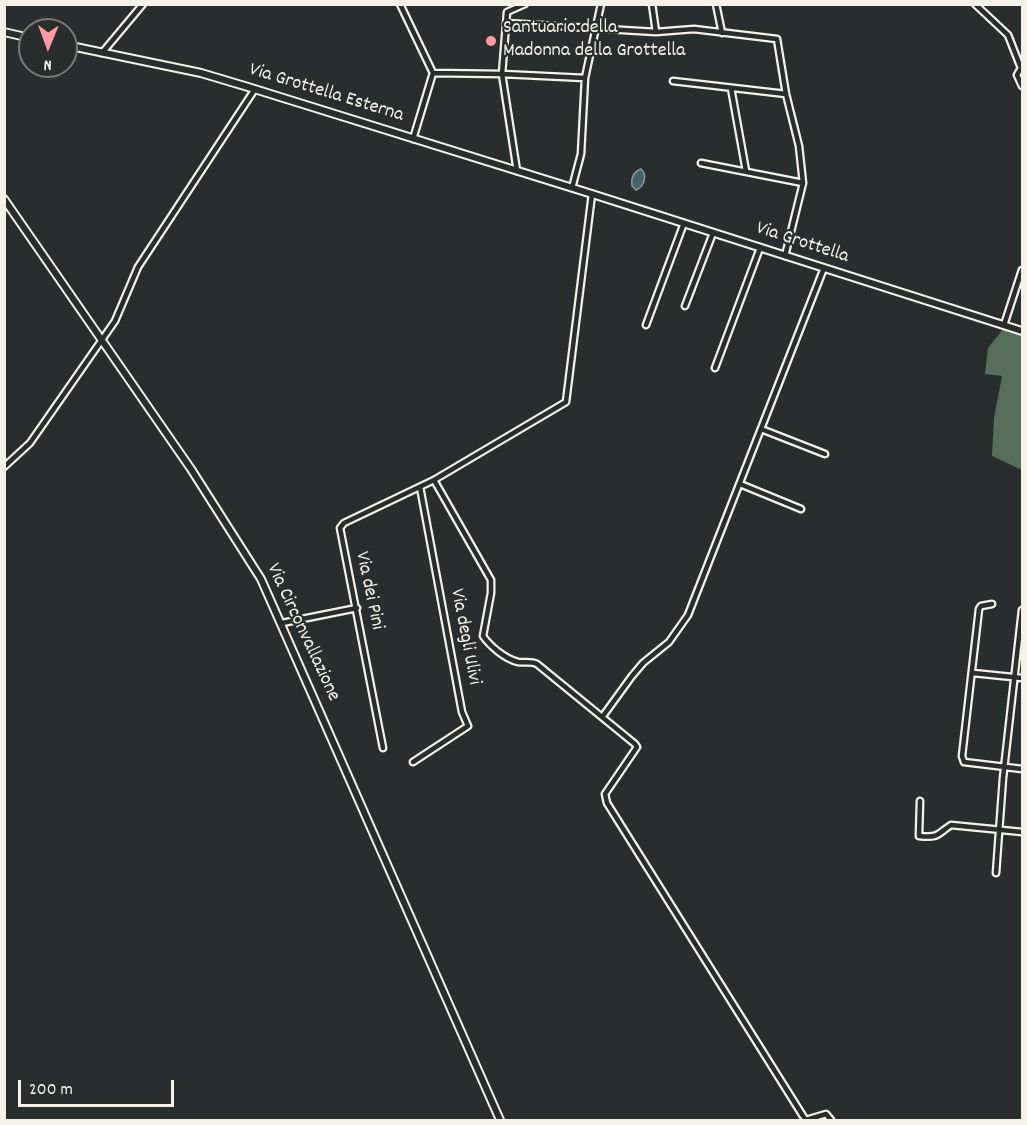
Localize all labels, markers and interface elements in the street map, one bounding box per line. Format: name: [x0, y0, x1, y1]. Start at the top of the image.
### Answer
place label: Santuario della Madonna della Grottella: [503, 17, 685, 64]
north arrow: [18, 18, 78, 78]
marker: Santuario della Madonna della Grottella: [484, 34, 498, 48]
text: N: [44, 53, 52, 76]
street label: Via Grottella Esterna: [246, 59, 406, 129]
street label: Via Grottella: [753, 218, 851, 270]
street label: Via dei Pini: [348, 550, 388, 632]
street label: Via Circonvallazione: [260, 560, 344, 706]
street label: Via degli Ulivi: [443, 587, 485, 687]
scale bar: [21, 1068, 177, 1106]
text: 200 m: [29, 1078, 73, 1103]

